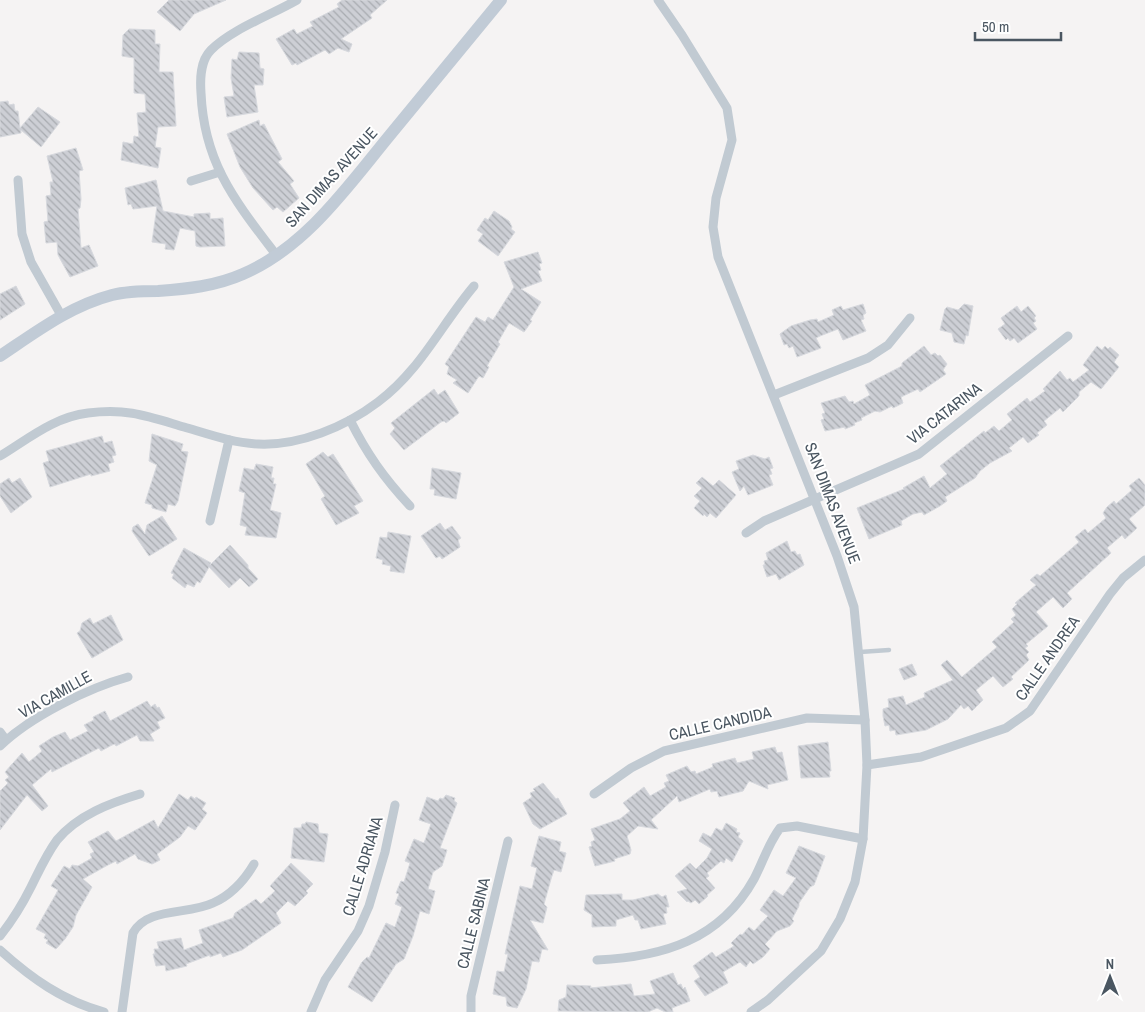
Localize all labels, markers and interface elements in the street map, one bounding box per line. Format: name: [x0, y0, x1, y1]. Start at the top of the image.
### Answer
scale bar: [975, 10, 1061, 42]
text: 50 m: [982, 16, 1009, 37]
street label: SAN DIMAS AVENUE: [280, 122, 382, 232]
street label: VIA CATARINA: [902, 377, 986, 449]
street label: SAN DIMAS AVENUE: [800, 439, 866, 567]
street label: CALLE ANDREA: [1010, 611, 1085, 705]
street label: VIA CAMILLE: [15, 665, 95, 723]
street label: CALLE CANDIDA: [667, 701, 774, 745]
street label: CALLE ADRIANA: [336, 813, 388, 918]
street label: CALLE SABINA: [451, 875, 495, 971]
north arrow: [1085, 952, 1135, 1002]
text: N: [1106, 955, 1114, 973]

